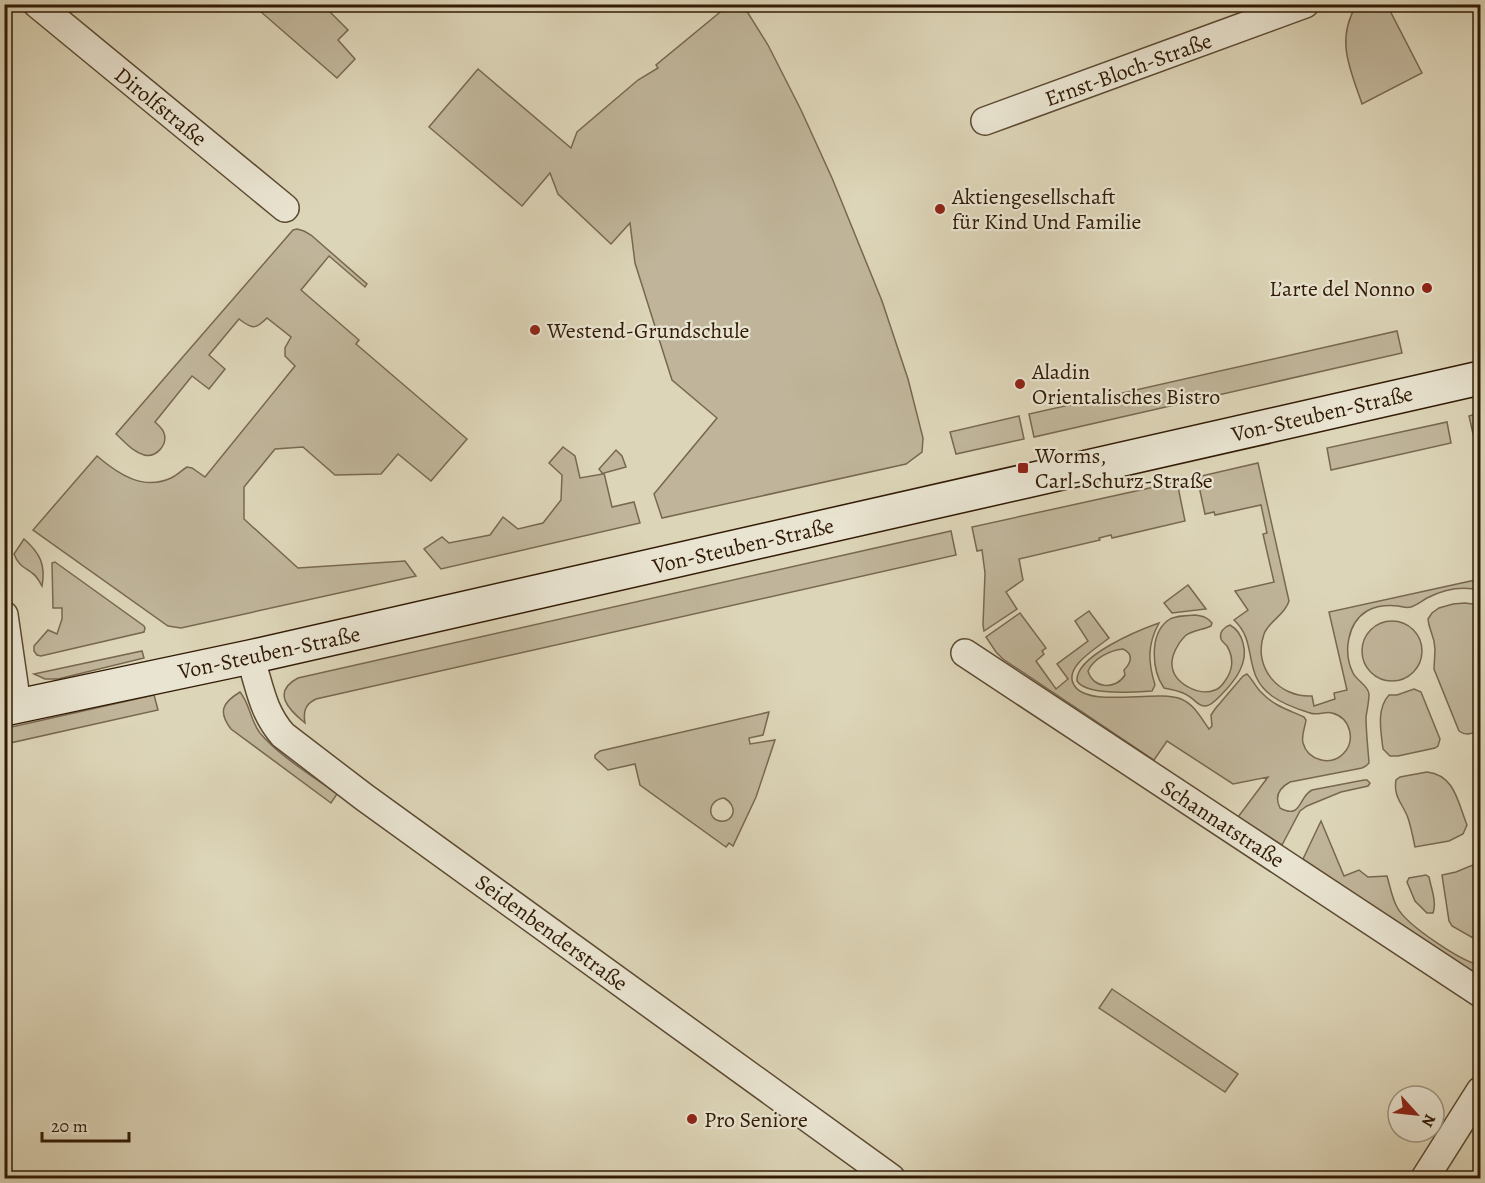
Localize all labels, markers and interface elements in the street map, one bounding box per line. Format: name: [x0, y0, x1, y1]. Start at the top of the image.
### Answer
street label: Ernst-Bloch-Straße: [1041, 26, 1216, 114]
street label: Dirolfstraße: [108, 60, 213, 153]
place label: Aktiengesellschaft für Kind Und Familie: [951, 182, 1141, 237]
marker: Aktiengesellschaft für Kind Und Familie: [933, 202, 947, 216]
place label: L’arte del Nonno: [1269, 274, 1415, 304]
marker: L’arte del Nonno: [1420, 281, 1434, 295]
place label: Westend-Grundschule: [546, 316, 749, 346]
marker: Westend-Grundschule: [528, 323, 542, 337]
place label: Aladin Orientalisches Bistro: [1031, 357, 1220, 412]
marker: Aladin Orientalisches Bistro: [1013, 377, 1027, 391]
street label: Von-Steuben-Straße: [1227, 378, 1416, 450]
place label: Worms, Carl-Schurz-Straße: [1034, 441, 1213, 496]
marker: Worms, Carl-Schurz-Straße: [1016, 461, 1030, 475]
street label: Von-Steuben-Straße: [648, 510, 837, 582]
street label: Von-Steuben-Straße: [174, 619, 363, 687]
street label: Schannatstraße: [1155, 773, 1290, 875]
street label: Seidenbenderstraße: [469, 867, 634, 998]
north arrow: [1386, 1084, 1446, 1144]
scale bar: [42, 1105, 129, 1143]
place label: Pro Seniore: [704, 1105, 808, 1135]
text: N: [1416, 1110, 1441, 1131]
marker: Pro Seniore: [685, 1112, 699, 1126]
text: 20 m: [51, 1114, 88, 1138]

